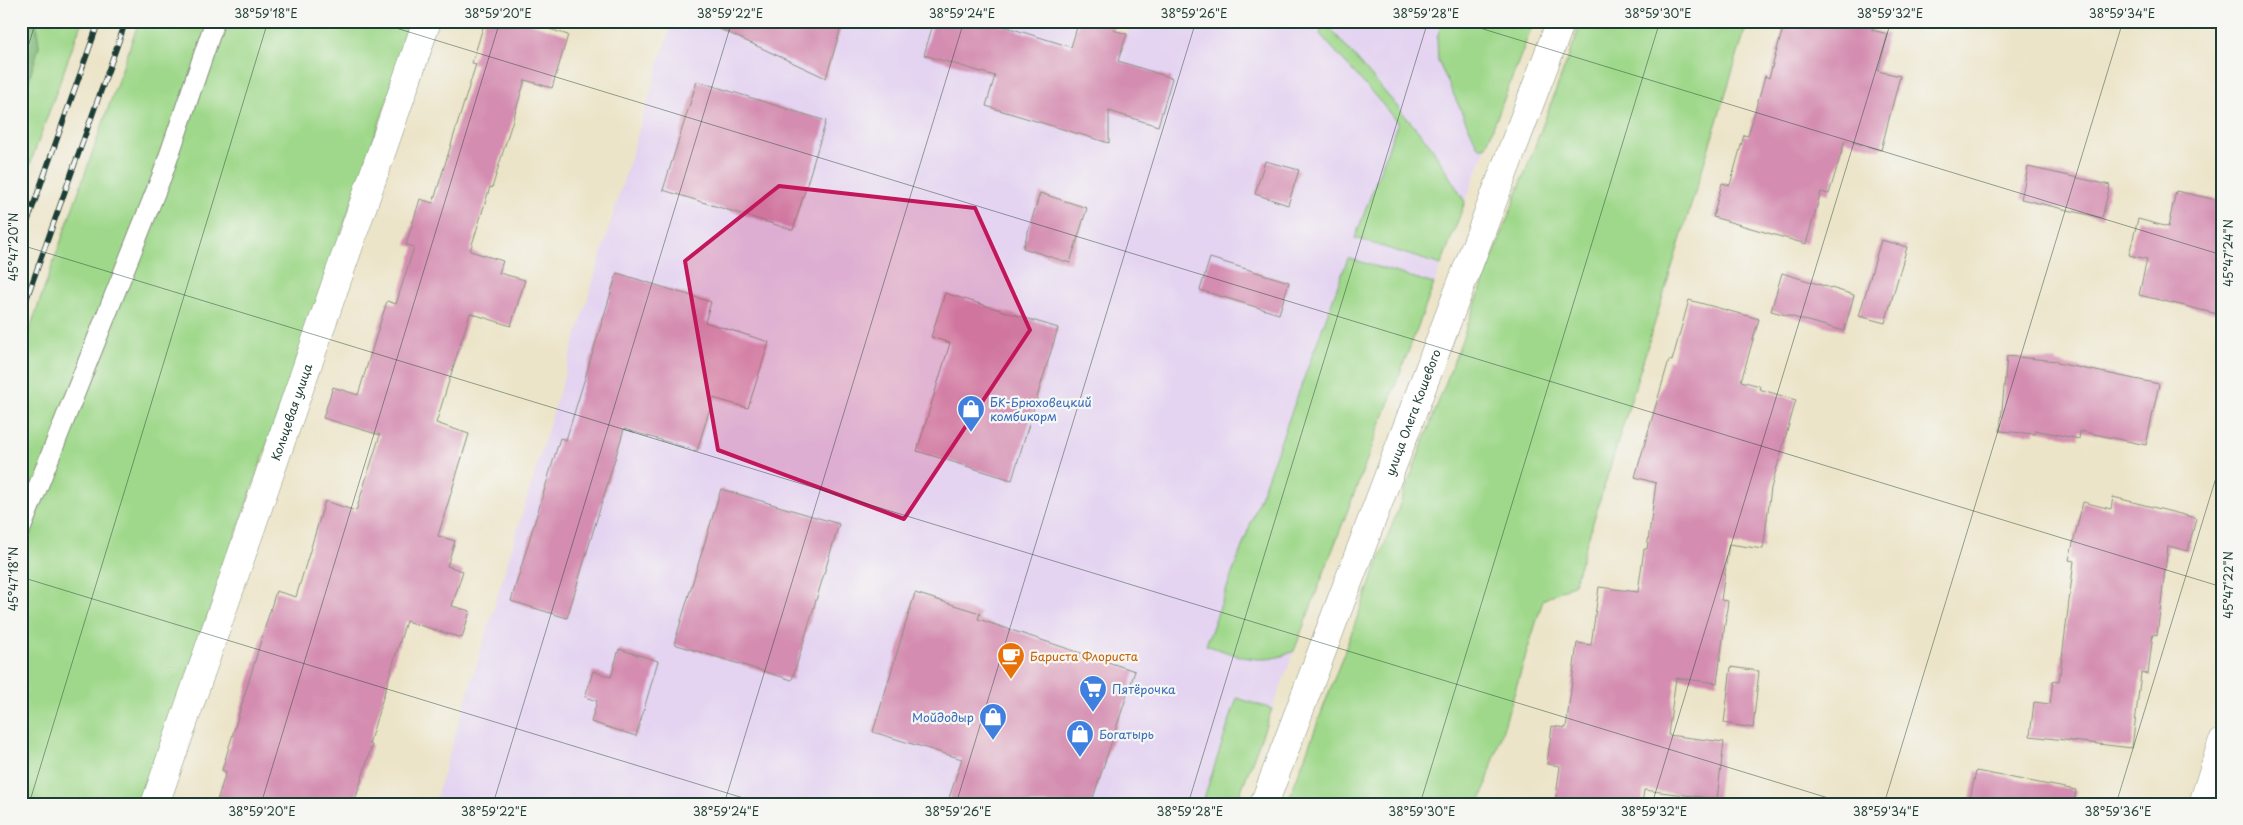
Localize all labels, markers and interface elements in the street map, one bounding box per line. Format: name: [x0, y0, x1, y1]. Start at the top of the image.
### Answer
text: 38°59'18"E: [234, 4, 298, 22]
text: 38°59'20"E: [464, 4, 532, 22]
text: 38°59'22"E: [697, 4, 763, 22]
text: 38°59'24"E: [929, 4, 995, 22]
text: 38°59'26"E: [1160, 4, 1228, 22]
text: 38°59'28"E: [1393, 4, 1459, 22]
text: 38°59'30"E: [1624, 4, 1692, 22]
text: 38°59'32"E: [1857, 4, 1923, 22]
text: 38°59'34"E: [2089, 4, 2155, 22]
text: 45°47'20"N: [4, 213, 22, 281]
text: 45°47'24"N: [2219, 219, 2237, 287]
street label: улица Олега Кошевого: [1380, 346, 1445, 478]
street label: Кольцевая улица: [266, 361, 317, 463]
place label: БК-Брюховецкий комбикорм: [990, 393, 1092, 425]
shop icon: БК-Брюховецкий комбикорм: [956, 394, 986, 433]
text: 45°47'18"N: [4, 547, 22, 611]
text: 45°47'22"N: [2219, 551, 2237, 619]
cafe icon: Бариста Флориста: [996, 641, 1026, 680]
place label: Бариста Флориста: [1030, 647, 1139, 665]
supermarket icon: Пятёрочка: [1078, 674, 1108, 713]
place label: Пятёрочка: [1112, 680, 1176, 698]
shop icon: Мойдодыр: [978, 702, 1008, 741]
place label: Мойдодыр: [912, 708, 974, 726]
shop icon: Богатырь: [1065, 719, 1095, 758]
place label: Богатырь: [1099, 725, 1154, 743]
text: 38°59'20"E: [228, 802, 296, 820]
text: 38°59'22"E: [461, 802, 527, 820]
text: 38°59'24"E: [693, 802, 759, 820]
text: 38°59'26"E: [924, 802, 992, 820]
text: 38°59'28"E: [1157, 802, 1223, 820]
text: 38°59'30"E: [1388, 802, 1456, 820]
text: 38°59'32"E: [1621, 802, 1687, 820]
text: 38°59'34"E: [1853, 802, 1919, 820]
text: 38°59'36"E: [2085, 802, 2151, 820]

